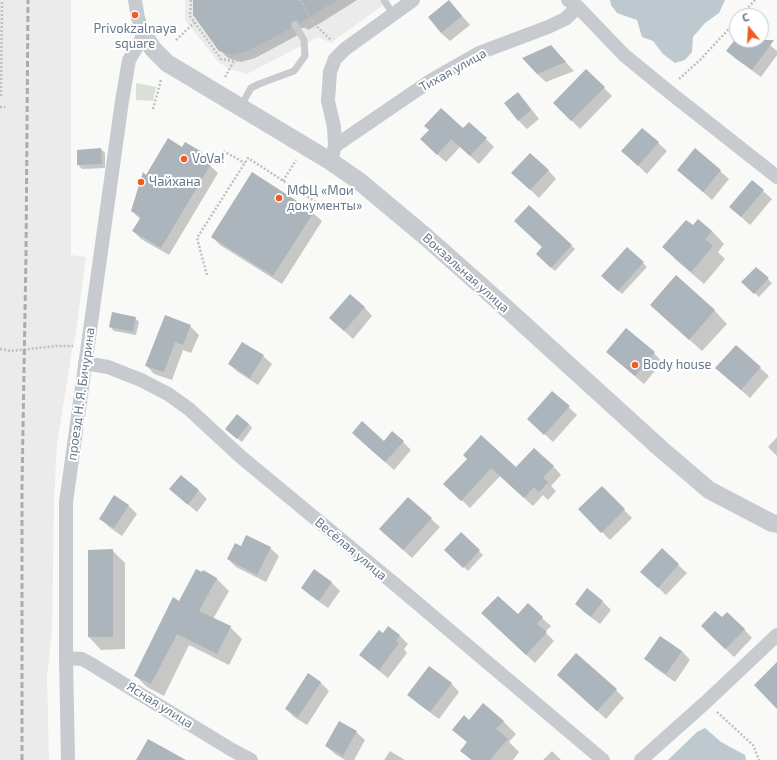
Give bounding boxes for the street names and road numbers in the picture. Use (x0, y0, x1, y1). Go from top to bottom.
street label: Тихая улица (417, 45, 489, 95)
street label: Вокзальная улица (419, 230, 513, 316)
street label: проезд Н. Я. Бичурина (64, 327, 98, 461)
street label: Весёлая улица (312, 514, 390, 584)
street label: Ясная улица (124, 678, 196, 732)

